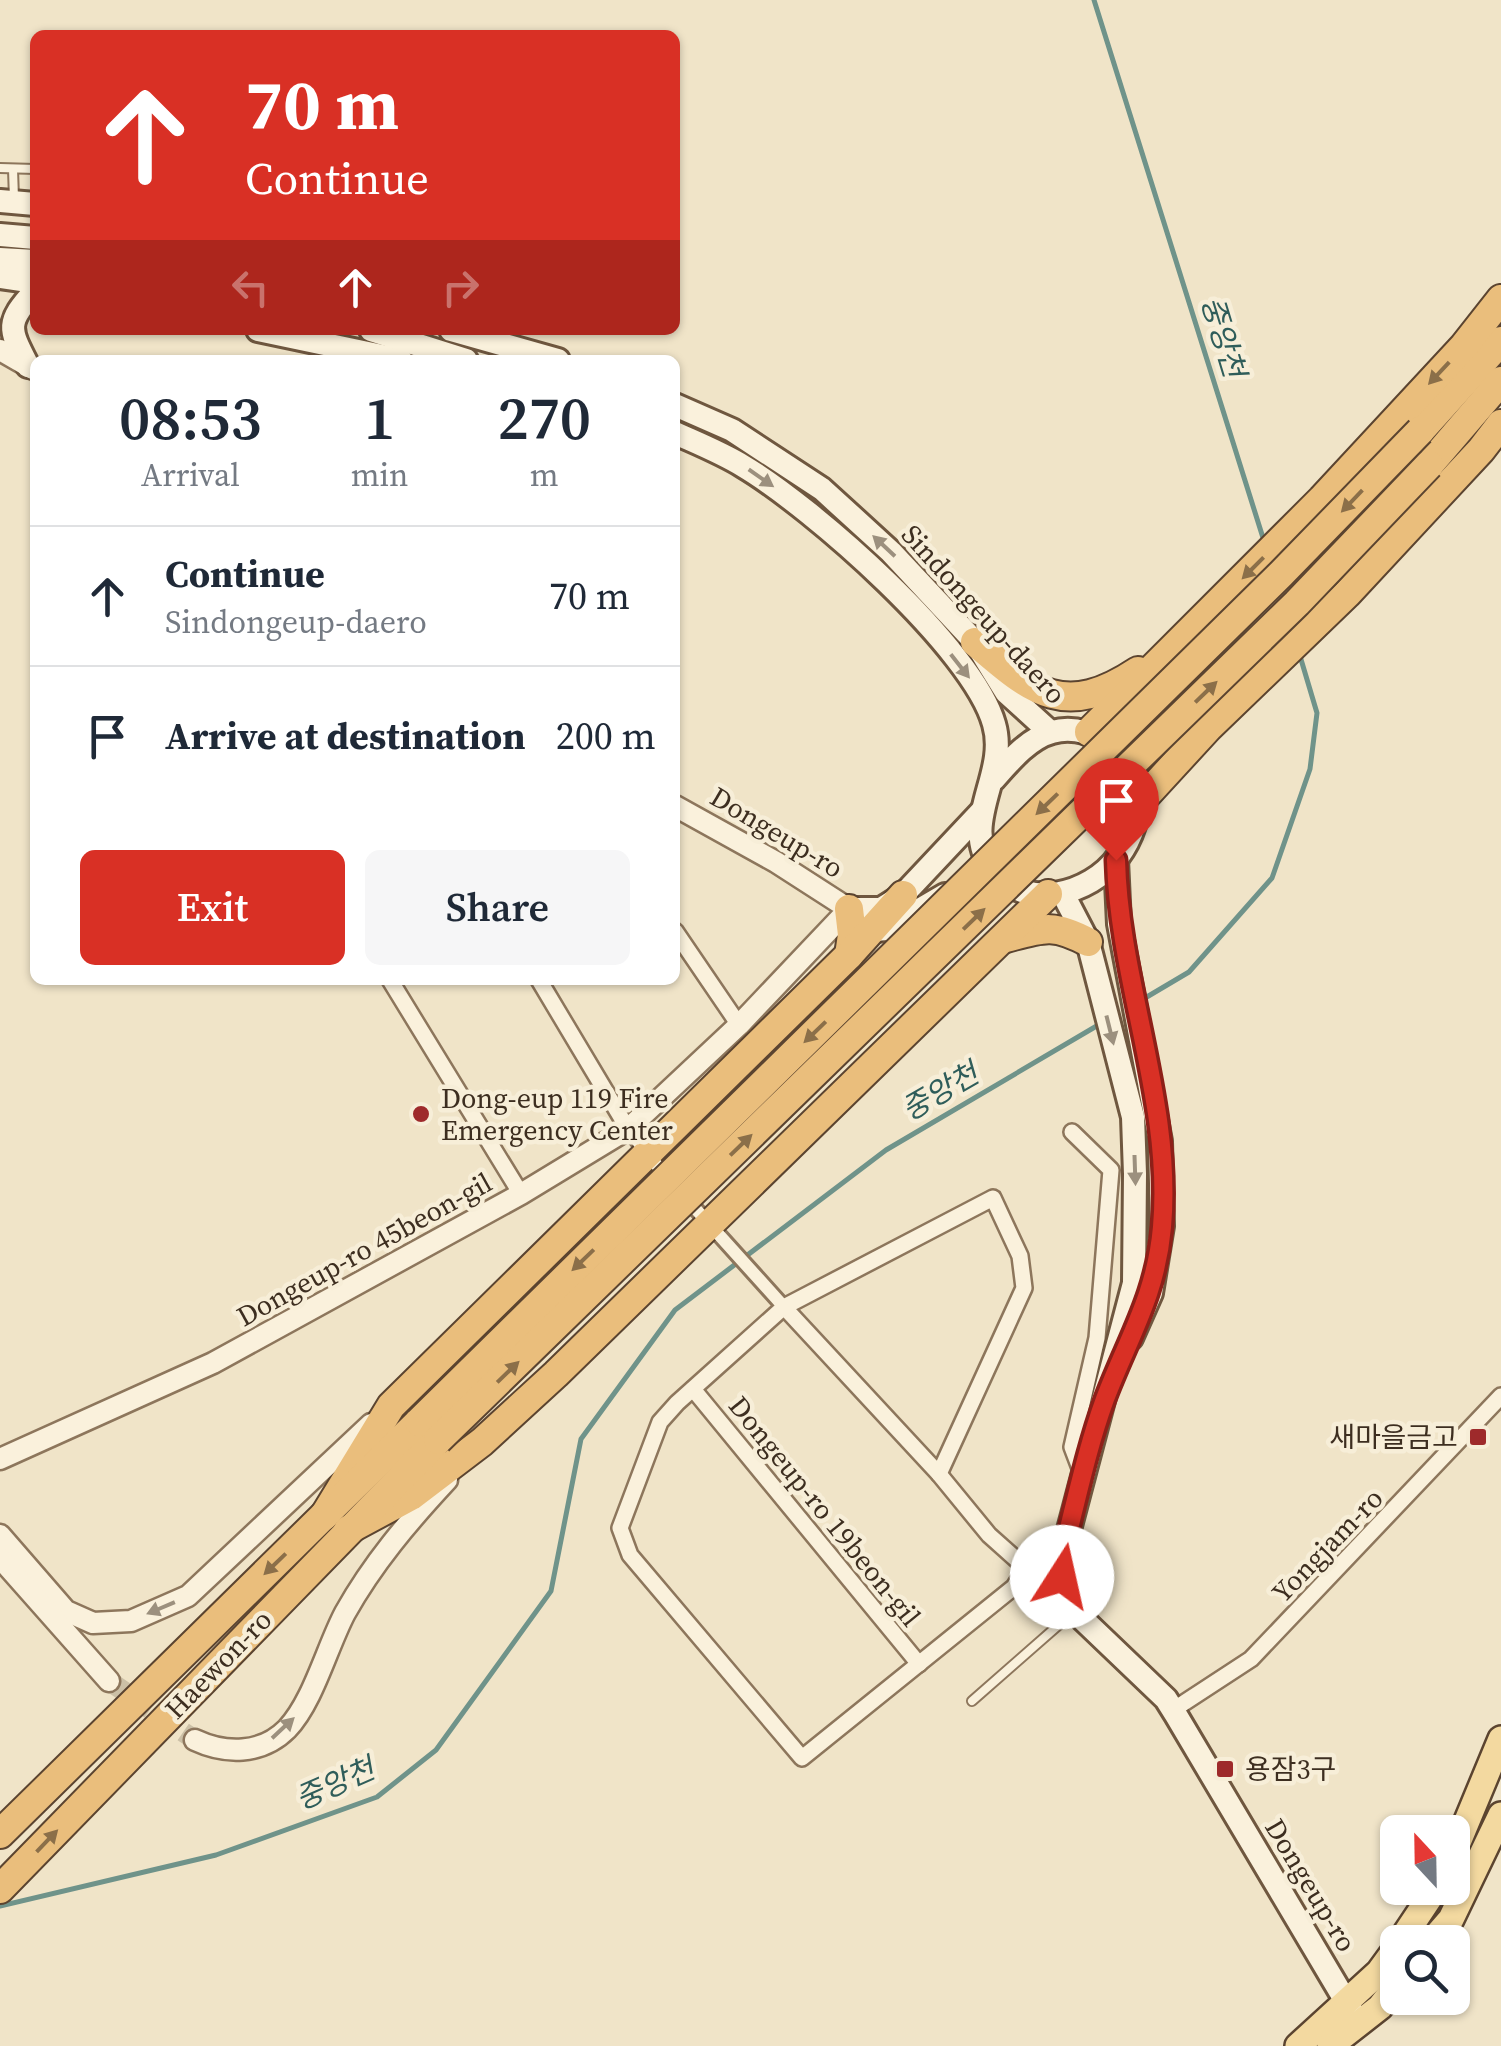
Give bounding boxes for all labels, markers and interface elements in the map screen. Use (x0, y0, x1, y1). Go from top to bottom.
text: 70 m (245, 56, 399, 152)
icon: ahead (80, 70, 210, 200)
text: Continue (245, 147, 429, 209)
icon: left (223, 260, 278, 315)
icon: ahead (328, 260, 383, 315)
icon: right (433, 260, 488, 315)
water label: 중앙천 (1192, 291, 1256, 386)
one-way arrow (1427, 361, 1450, 385)
text: 08:53 (119, 377, 262, 459)
text: 1 (364, 377, 395, 459)
text: 270 (497, 377, 591, 459)
text: Arrival (141, 453, 240, 497)
text: min (351, 453, 408, 497)
text: m (530, 453, 559, 497)
one-way arrow (748, 468, 774, 487)
one-way arrow (1341, 489, 1364, 513)
street label: Sindongeup-daero (893, 516, 1075, 712)
one-way arrow (873, 535, 897, 558)
text: Continue (165, 548, 325, 600)
one-way arrow (1241, 556, 1265, 580)
icon: ahead (80, 569, 135, 624)
text: 70 m (549, 570, 630, 622)
text: Sindongeup-daero (165, 600, 427, 644)
one-way arrow (949, 653, 970, 679)
one-way arrow (1194, 681, 1218, 704)
icon: arrive (80, 709, 135, 764)
text: Arrive at destination (165, 710, 526, 762)
text: 200 m (556, 710, 656, 762)
pin (1074, 758, 1159, 861)
icon: arrive (1089, 773, 1144, 828)
street label: Dongeup-ro (703, 777, 851, 887)
one-way arrow (1036, 792, 1060, 816)
button: Exit (80, 850, 345, 965)
button: Share (365, 850, 630, 965)
one-way arrow (961, 907, 985, 931)
one-way arrow (1103, 1015, 1119, 1046)
one-way arrow (804, 1020, 828, 1043)
water label: 중앙천 (894, 1051, 989, 1130)
place label: Dong-eup 119 Fire Emergency Center (441, 1079, 673, 1149)
marker: Dong-eup 119 Fire Emergency Center (410, 1103, 432, 1125)
one-way arrow (728, 1134, 752, 1158)
one-way arrow (1127, 1155, 1143, 1187)
street label: Dongeup-ro 45beon-gil (230, 1163, 498, 1335)
one-way arrow (572, 1248, 596, 1271)
one-way arrow (495, 1361, 519, 1384)
street label: Dongeup-ro 19beon-gil (720, 1388, 930, 1634)
place label: 새마을금고 (1329, 1418, 1458, 1456)
marker: 새마을금고 (1467, 1426, 1489, 1448)
street label: Yongjam-ro (1263, 1479, 1391, 1611)
position arrow (1010, 1525, 1114, 1629)
one-way arrow (263, 1552, 287, 1575)
one-way arrow (146, 1600, 176, 1616)
street label: Haewon-ro (156, 1601, 280, 1727)
one-way arrow (270, 1717, 294, 1740)
water label: 중앙천 (289, 1747, 384, 1819)
place label: 용잠3구 (1245, 1750, 1336, 1788)
marker: 용잠3구 (1214, 1758, 1236, 1780)
street label: Dongeup-ro (1256, 1811, 1366, 1959)
north arrow (1380, 1815, 1470, 1905)
map controls (1380, 1815, 1470, 2015)
one-way arrow (35, 1829, 59, 1853)
button: search (1380, 1925, 1470, 2015)

